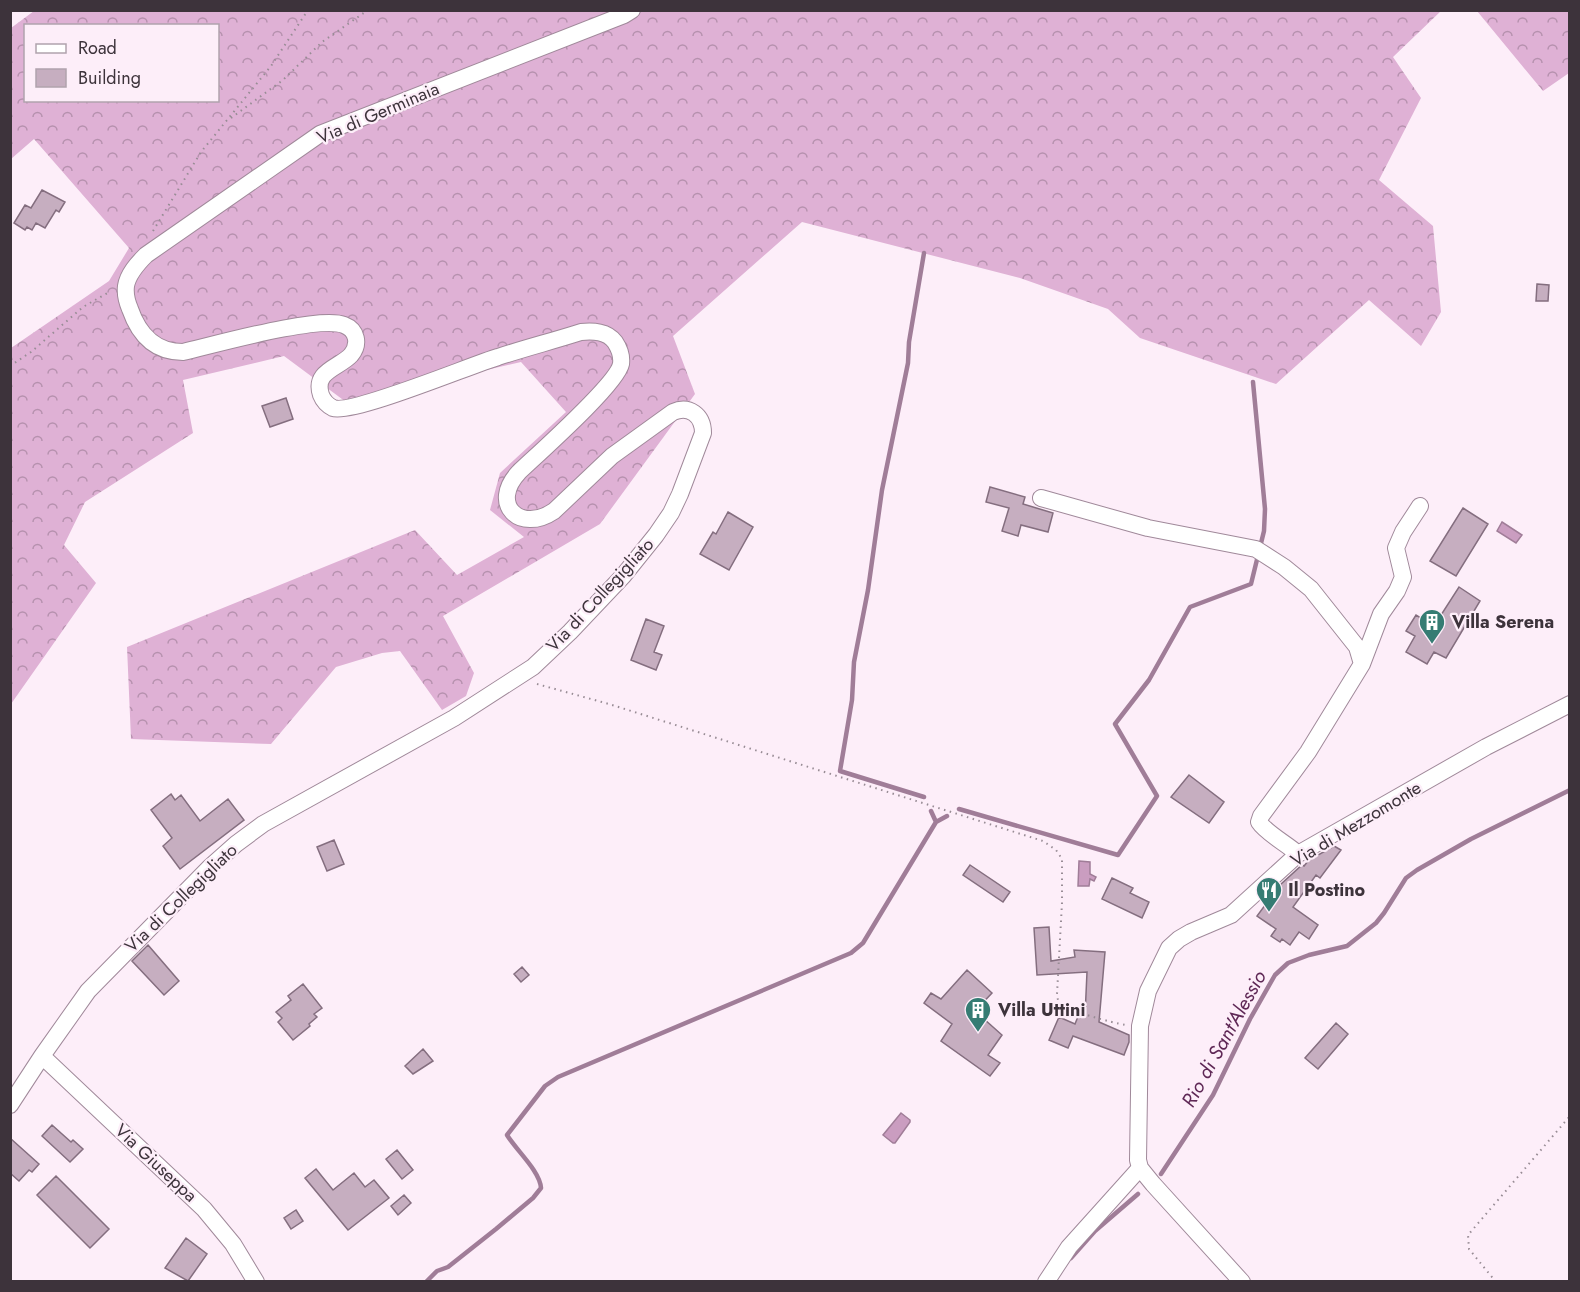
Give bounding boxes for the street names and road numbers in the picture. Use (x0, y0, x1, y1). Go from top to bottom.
street label: Via di Germinaia (313, 76, 443, 150)
street label: Via di Collegigliato (540, 532, 660, 658)
street label: Via di Mezzomonte (1286, 775, 1426, 873)
street label: Via di Collegigliato (119, 837, 243, 959)
street label: Via Giuseppa (109, 1118, 203, 1208)

